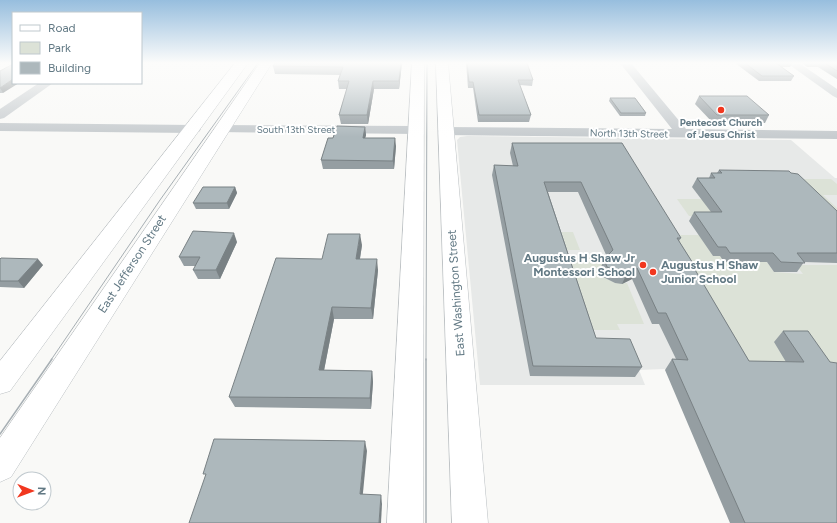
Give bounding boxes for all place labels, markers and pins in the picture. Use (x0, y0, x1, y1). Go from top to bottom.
marker: Pentecost Church of Jesus Christ (716, 105, 726, 115)
place label: Pentecost Church of Jesus Christ (680, 116, 763, 141)
place label: Augustus H Shaw Jr Montessori School (524, 251, 635, 279)
place label: Augustus H Shaw Junior School (661, 258, 758, 286)
marker: Augustus H Shaw Jr Montessori School (638, 260, 648, 270)
marker: Augustus H Shaw Junior School (648, 267, 658, 277)

